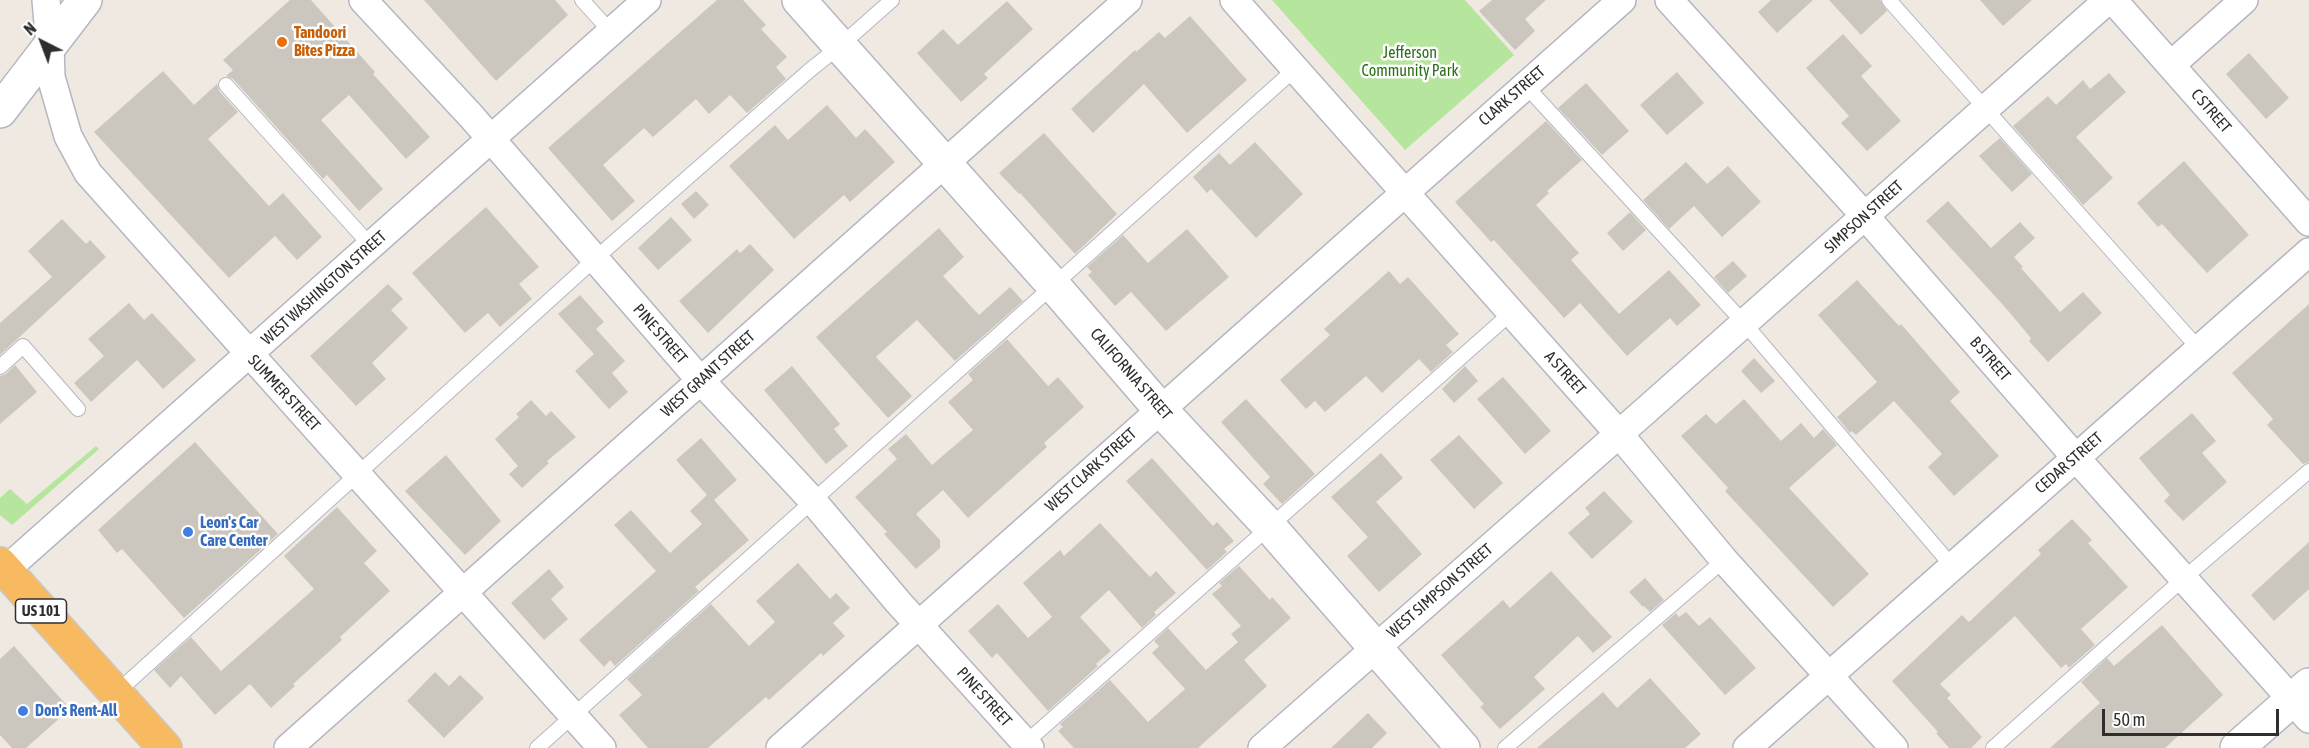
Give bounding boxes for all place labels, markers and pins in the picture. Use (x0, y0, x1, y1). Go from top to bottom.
place label: Tandoori Bites Pizza (294, 23, 355, 61)
marker: Tandoori Bites Pizza (275, 35, 289, 49)
place label: Leon's Car Care Center (200, 513, 267, 551)
marker: Leon's Car Care Center (181, 525, 195, 539)
place label: Don's Rent-All (35, 701, 117, 721)
marker: Don's Rent-All (16, 704, 30, 718)

